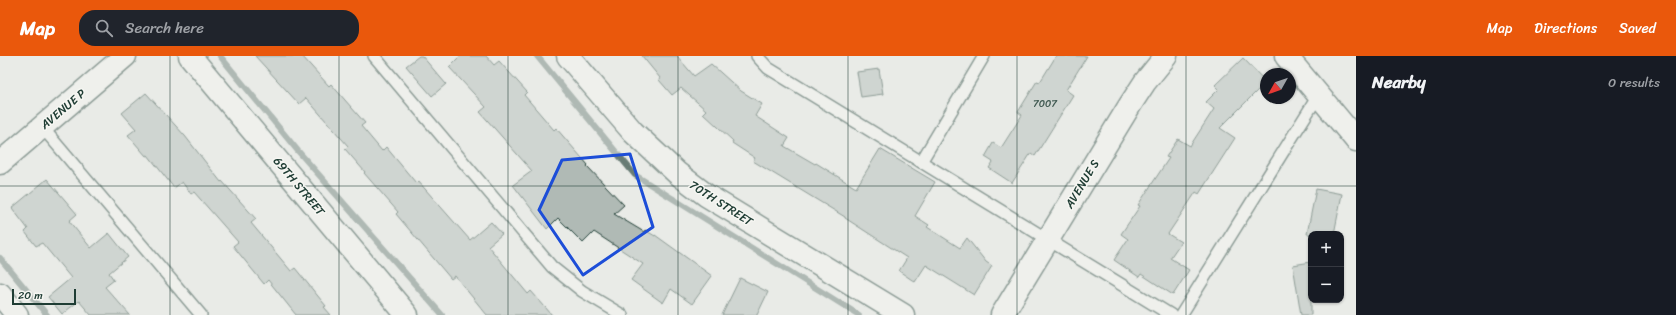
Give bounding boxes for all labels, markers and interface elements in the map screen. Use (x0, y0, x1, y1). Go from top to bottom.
search box (79, 10, 359, 46)
text: Map (20, 12, 55, 45)
text: Search here (125, 15, 204, 41)
text: Map (1486, 16, 1512, 41)
text: Directions (1534, 16, 1597, 41)
text: Saved (1619, 16, 1656, 41)
icon: search (93, 17, 115, 39)
text: Nearby (1372, 67, 1426, 97)
north arrow (1260, 68, 1296, 104)
text: 0 results (1608, 71, 1660, 94)
street label: AVENUE P (34, 83, 91, 136)
house number: 7007 (1033, 95, 1058, 113)
street label: 69TH STREET (267, 151, 331, 221)
street label: AVENUE S (1058, 155, 1106, 214)
street label: 70TH STREET (685, 174, 758, 232)
map controls (1308, 231, 1344, 303)
button: + (1308, 231, 1344, 267)
button: − (1308, 267, 1344, 303)
text: 20 m (18, 286, 43, 305)
scale bar (12, 287, 76, 306)

